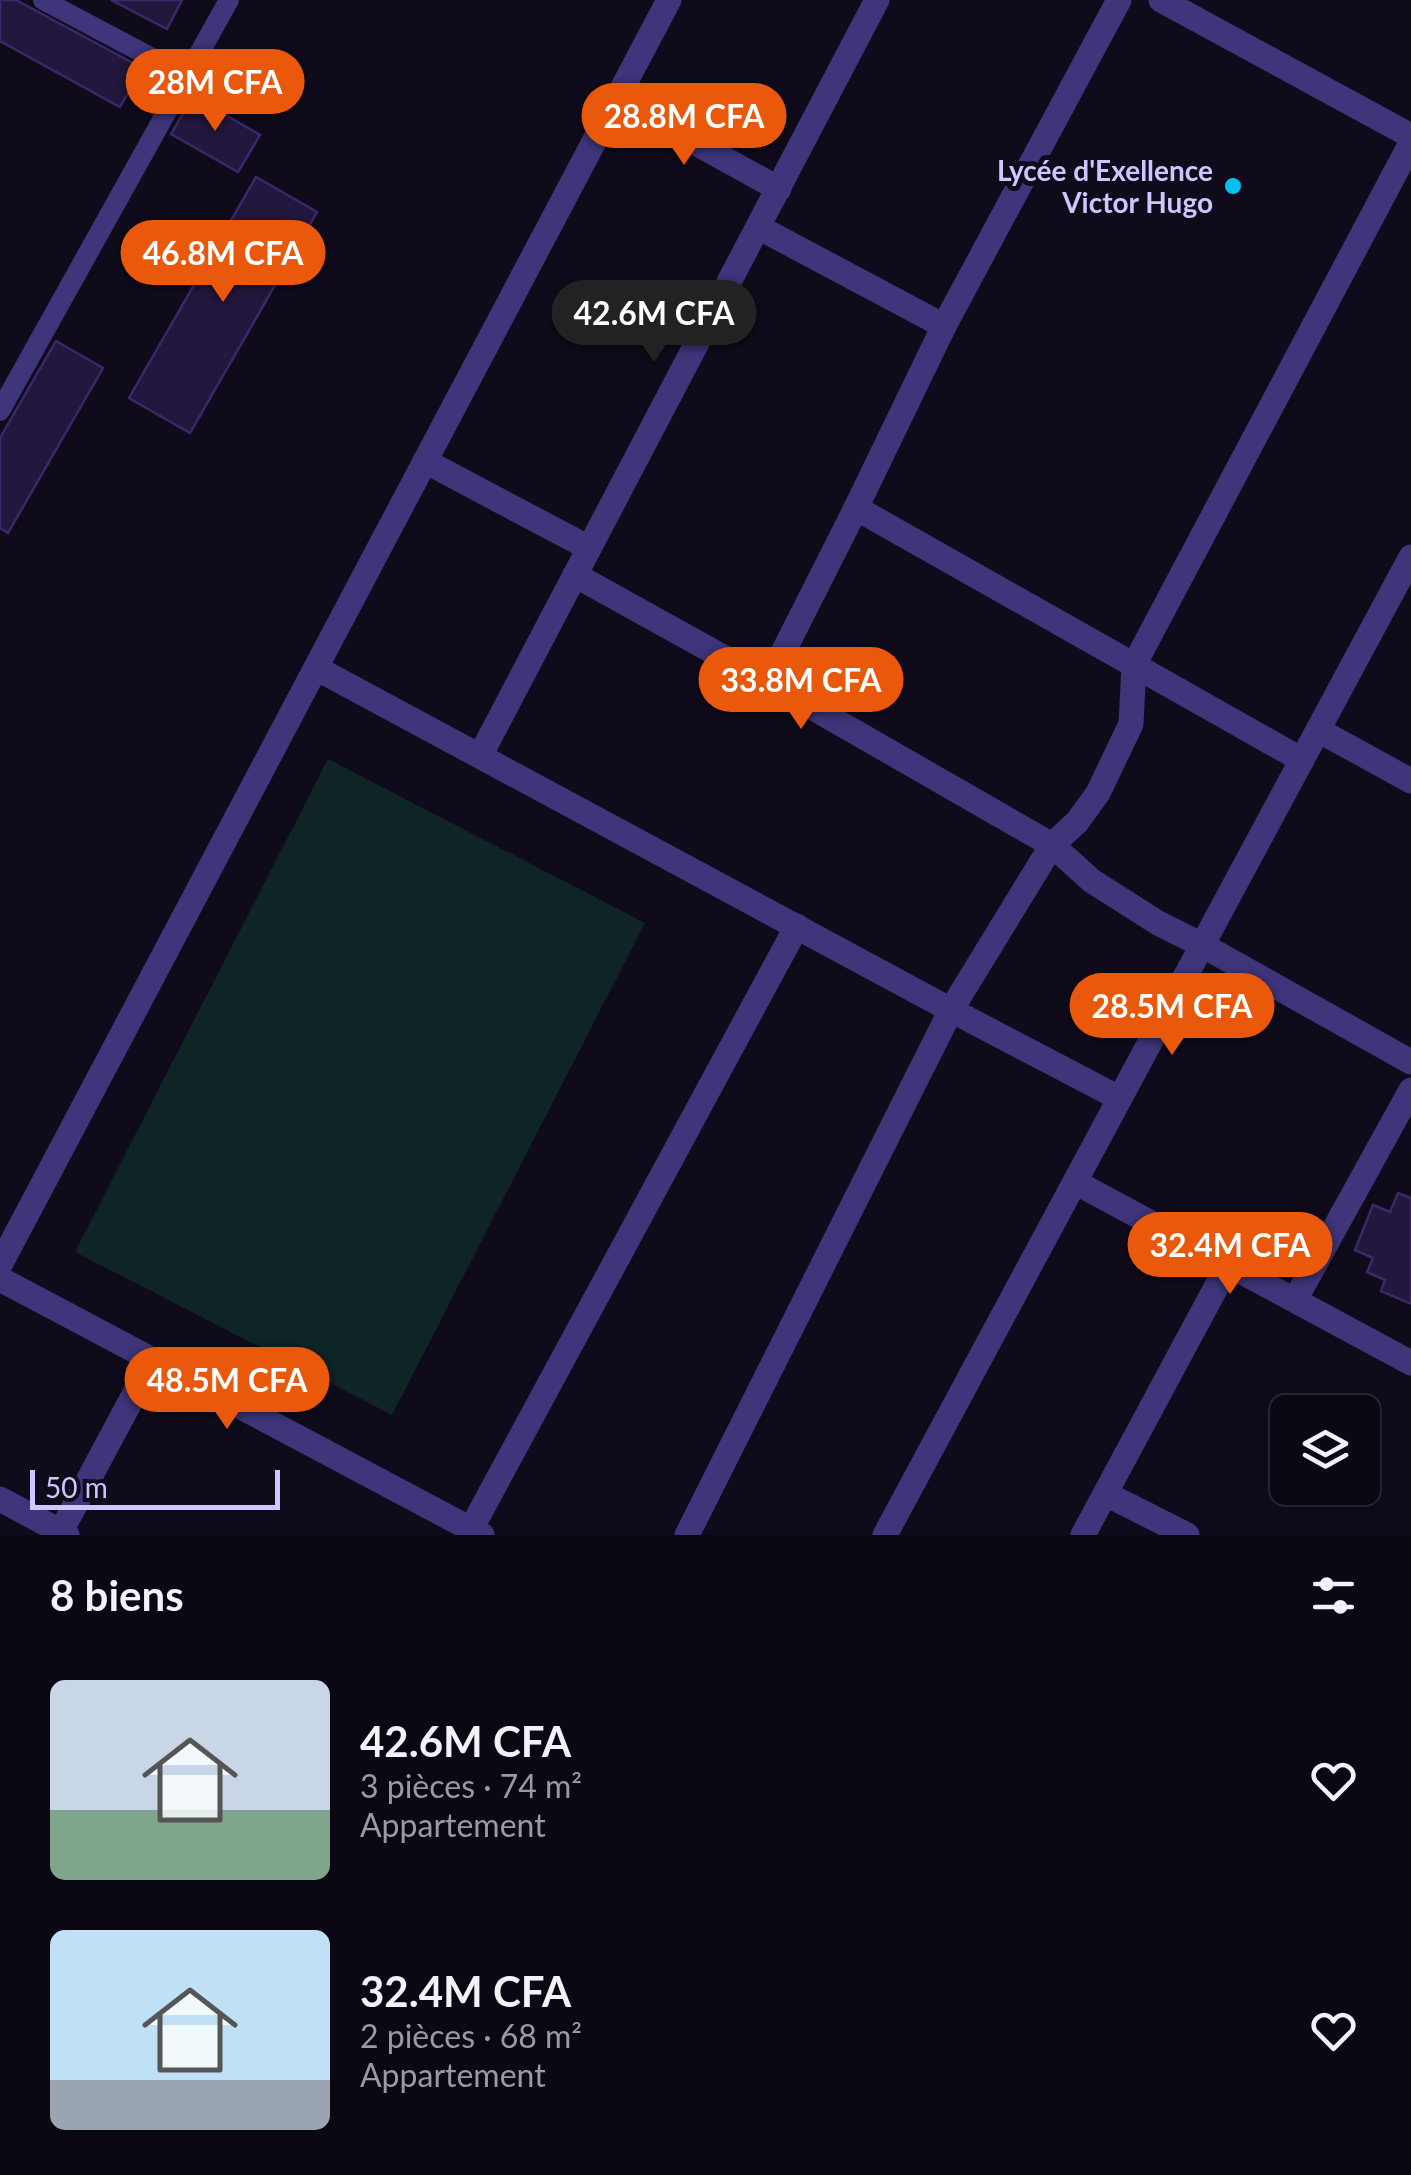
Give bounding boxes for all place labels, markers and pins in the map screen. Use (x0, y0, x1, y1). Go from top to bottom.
pin: 28M CFA (123, 49, 307, 134)
pin: 28.8M CFA (570, 83, 798, 168)
place label: Lycée d'Exellence Victor Hugo (997, 153, 1213, 219)
marker: Lycée d'Exellence Victor Hugo (1222, 175, 1244, 197)
pin: 46.8M CFA (109, 220, 337, 305)
pin: 42.6M CFA (540, 280, 768, 365)
pin: 33.8M CFA (687, 647, 915, 732)
pin: 28.5M CFA (1058, 973, 1286, 1058)
pin: 32.4M CFA (1116, 1212, 1344, 1297)
pin: 48.5M CFA (113, 1347, 341, 1432)

